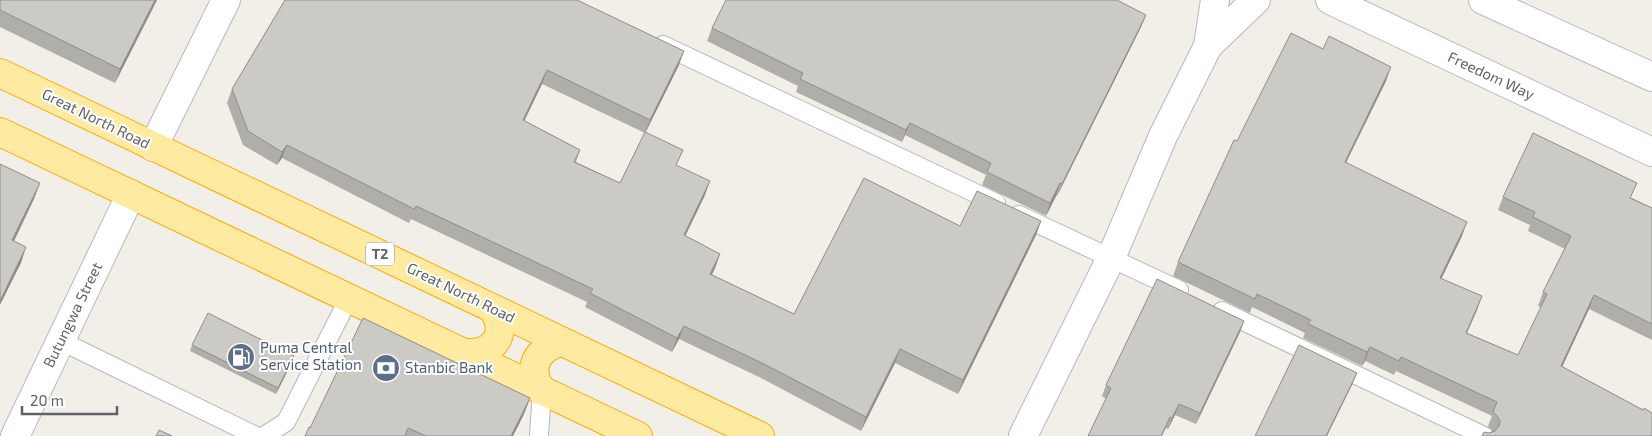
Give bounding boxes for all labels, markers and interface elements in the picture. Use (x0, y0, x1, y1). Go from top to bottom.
street label: Freedom Way (1445, 47, 1538, 103)
street label: Great North Road (39, 84, 153, 152)
road number: T2 (366, 242, 394, 266)
street label: Great North Road (404, 258, 518, 326)
street label: Butungwa Street (39, 259, 105, 370)
place label: Puma Central Service Station (260, 338, 362, 373)
fuel station icon: Puma Central Service Station (226, 342, 256, 372)
bank icon: Stanbic Bank (371, 353, 401, 383)
place label: Stanbic Bank (405, 358, 493, 376)
scale bar (22, 384, 118, 416)
text: 20 m (30, 391, 64, 409)

